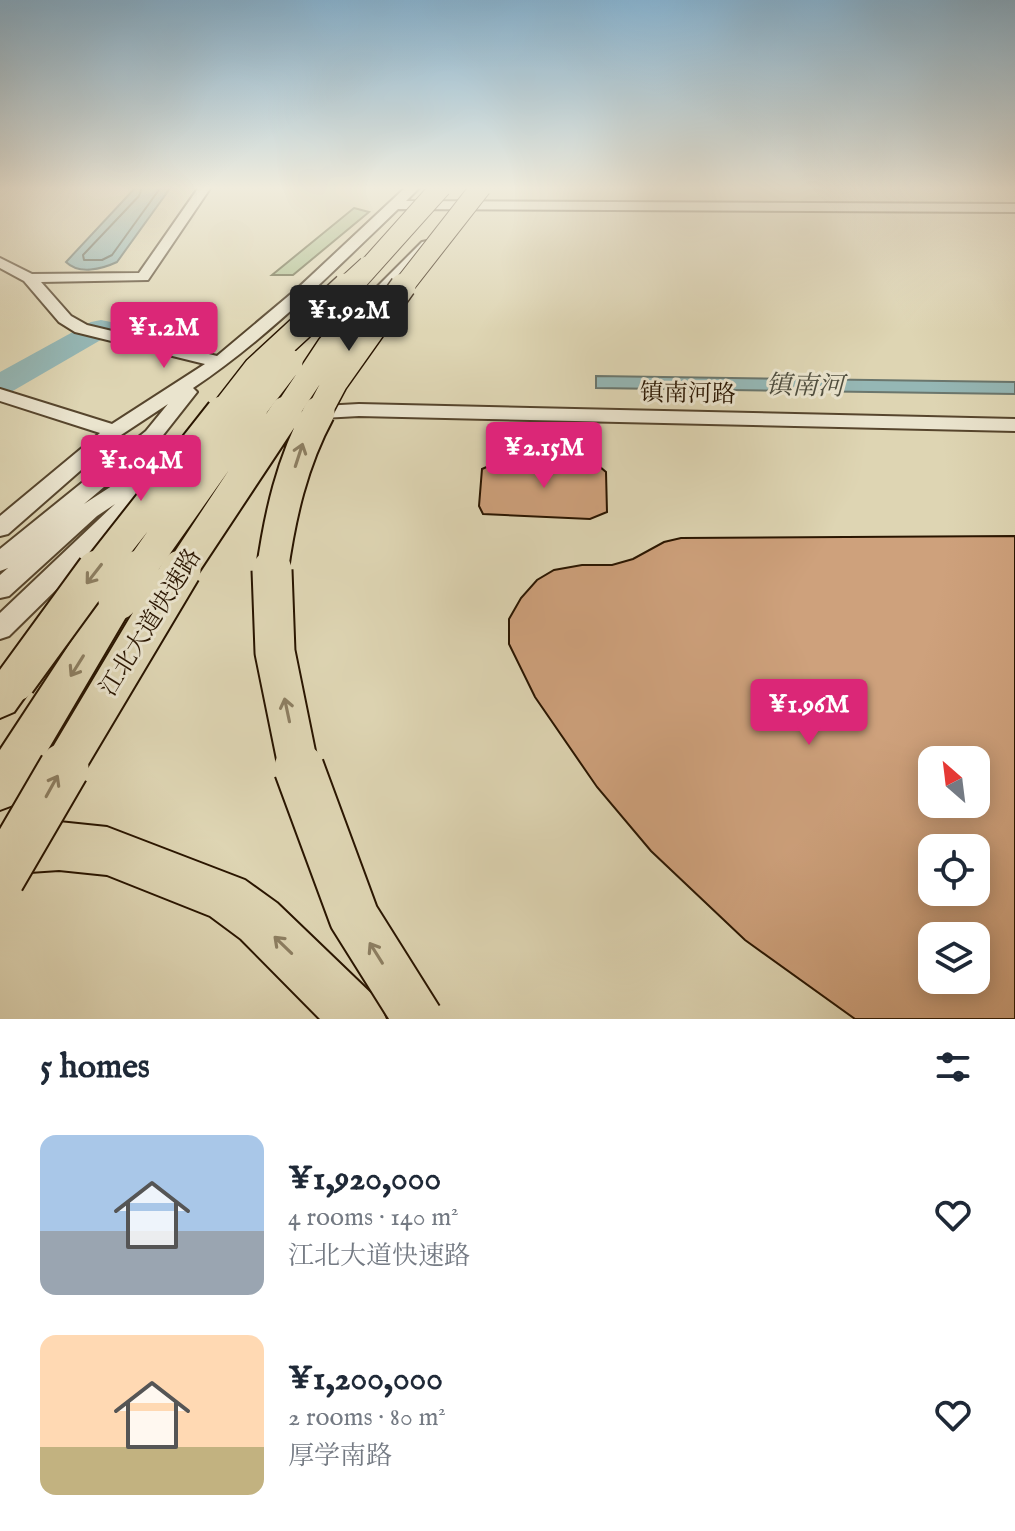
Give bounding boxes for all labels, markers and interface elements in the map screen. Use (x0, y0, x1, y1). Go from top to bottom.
pin: ¥1.92M (284, 285, 414, 353)
text: ¥1.92M (308, 294, 390, 327)
pin: ¥1.2M (108, 302, 220, 370)
text: ¥1.2M (129, 311, 199, 344)
water label: 镇南河 (766, 369, 848, 404)
street label: 镇南河路 (640, 378, 736, 411)
pin: ¥2.15M (479, 422, 609, 490)
text: ¥2.15M (504, 431, 584, 464)
pin: ¥1.04M (76, 435, 206, 503)
one-way arrow (292, 443, 307, 468)
text: ¥1.04M (99, 444, 183, 477)
street label: 江北大道快速路 (94, 543, 209, 702)
one-way arrow (85, 563, 102, 584)
one-way arrow (69, 655, 85, 677)
pin: ¥1.96M (744, 679, 874, 747)
text: ¥1.96M (769, 688, 849, 721)
one-way arrow (279, 698, 294, 724)
north arrow (918, 746, 990, 818)
map controls (918, 746, 990, 994)
one-way arrow (44, 775, 60, 798)
button: locate (918, 834, 990, 906)
button: layers (918, 922, 990, 994)
one-way arrow (274, 936, 293, 955)
one-way arrow (368, 942, 384, 965)
icon: filters (931, 1045, 975, 1089)
text: 5 homes (40, 1046, 150, 1089)
text: ¥1,920,000 (288, 1158, 441, 1201)
icon: home (104, 1167, 200, 1263)
icon: heart (931, 1193, 975, 1237)
text: 4 rooms · 140 m² (288, 1201, 459, 1234)
text: 江北大道快速路 (288, 1240, 470, 1273)
text: ¥1,200,000 (288, 1358, 443, 1401)
icon: home (104, 1367, 200, 1463)
icon: heart (931, 1393, 975, 1437)
text: 2 rooms · 80 m² (288, 1401, 446, 1434)
text: 厚学南路 (288, 1440, 392, 1473)

